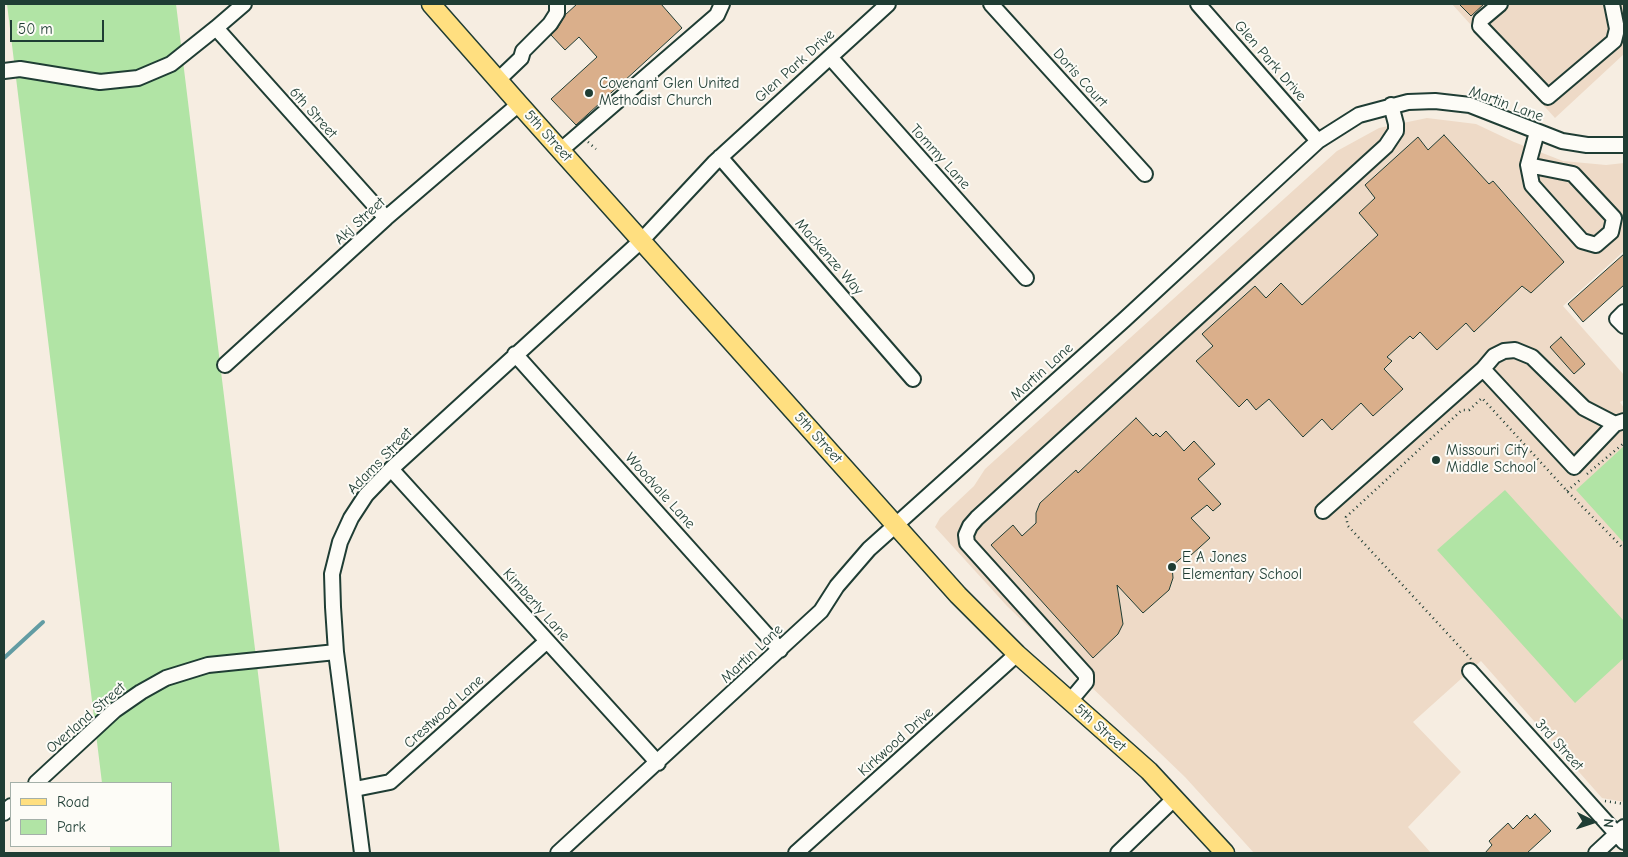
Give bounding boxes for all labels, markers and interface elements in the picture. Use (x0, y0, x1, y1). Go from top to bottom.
scale bar (12, 10, 106, 42)
street label: Glen Park Drive (1230, 17, 1310, 105)
text: 50 m (18, 20, 53, 38)
street label: Glen Park Drive (752, 26, 838, 106)
street label: Doris Court (1049, 45, 1111, 111)
place label: Covenant Glen United Methodist Church (599, 75, 739, 110)
street label: Martin Lane (1466, 82, 1546, 126)
street label: 6th Street (285, 84, 341, 142)
marker: Covenant Glen United Methodist Church (583, 87, 595, 99)
street label: 5th Street (520, 107, 576, 165)
street label: Tommy Lane (906, 121, 974, 193)
street label: Akj Street (331, 194, 389, 248)
street label: Mackenze Way (791, 215, 867, 299)
street label: Martin Lane (1007, 339, 1077, 405)
street label: 5th Street (790, 409, 846, 467)
street label: Adams Street (344, 424, 416, 498)
place label: Missouri City Middle School (1446, 442, 1536, 477)
street label: Woodvale Lane (621, 449, 699, 533)
marker: Missouri City Middle School (1430, 454, 1442, 466)
place label: E A Jones Elementary School (1182, 549, 1302, 584)
marker: E A Jones Elementary School (1166, 561, 1178, 573)
street label: Kimberly Lane (499, 565, 573, 645)
street label: Martin Lane (717, 621, 787, 687)
street label: Crestwood Lane (400, 671, 488, 753)
street label: Overland Street (43, 679, 129, 757)
street label: 5th Street (1071, 700, 1129, 756)
street label: Kirkwood Drive (855, 704, 937, 780)
street label: 3rd Street (1531, 715, 1587, 775)
legend (10, 782, 172, 847)
text: Road (57, 793, 89, 811)
north arrow (1568, 797, 1618, 847)
text: Park (57, 818, 86, 836)
text: N (1600, 818, 1617, 828)

